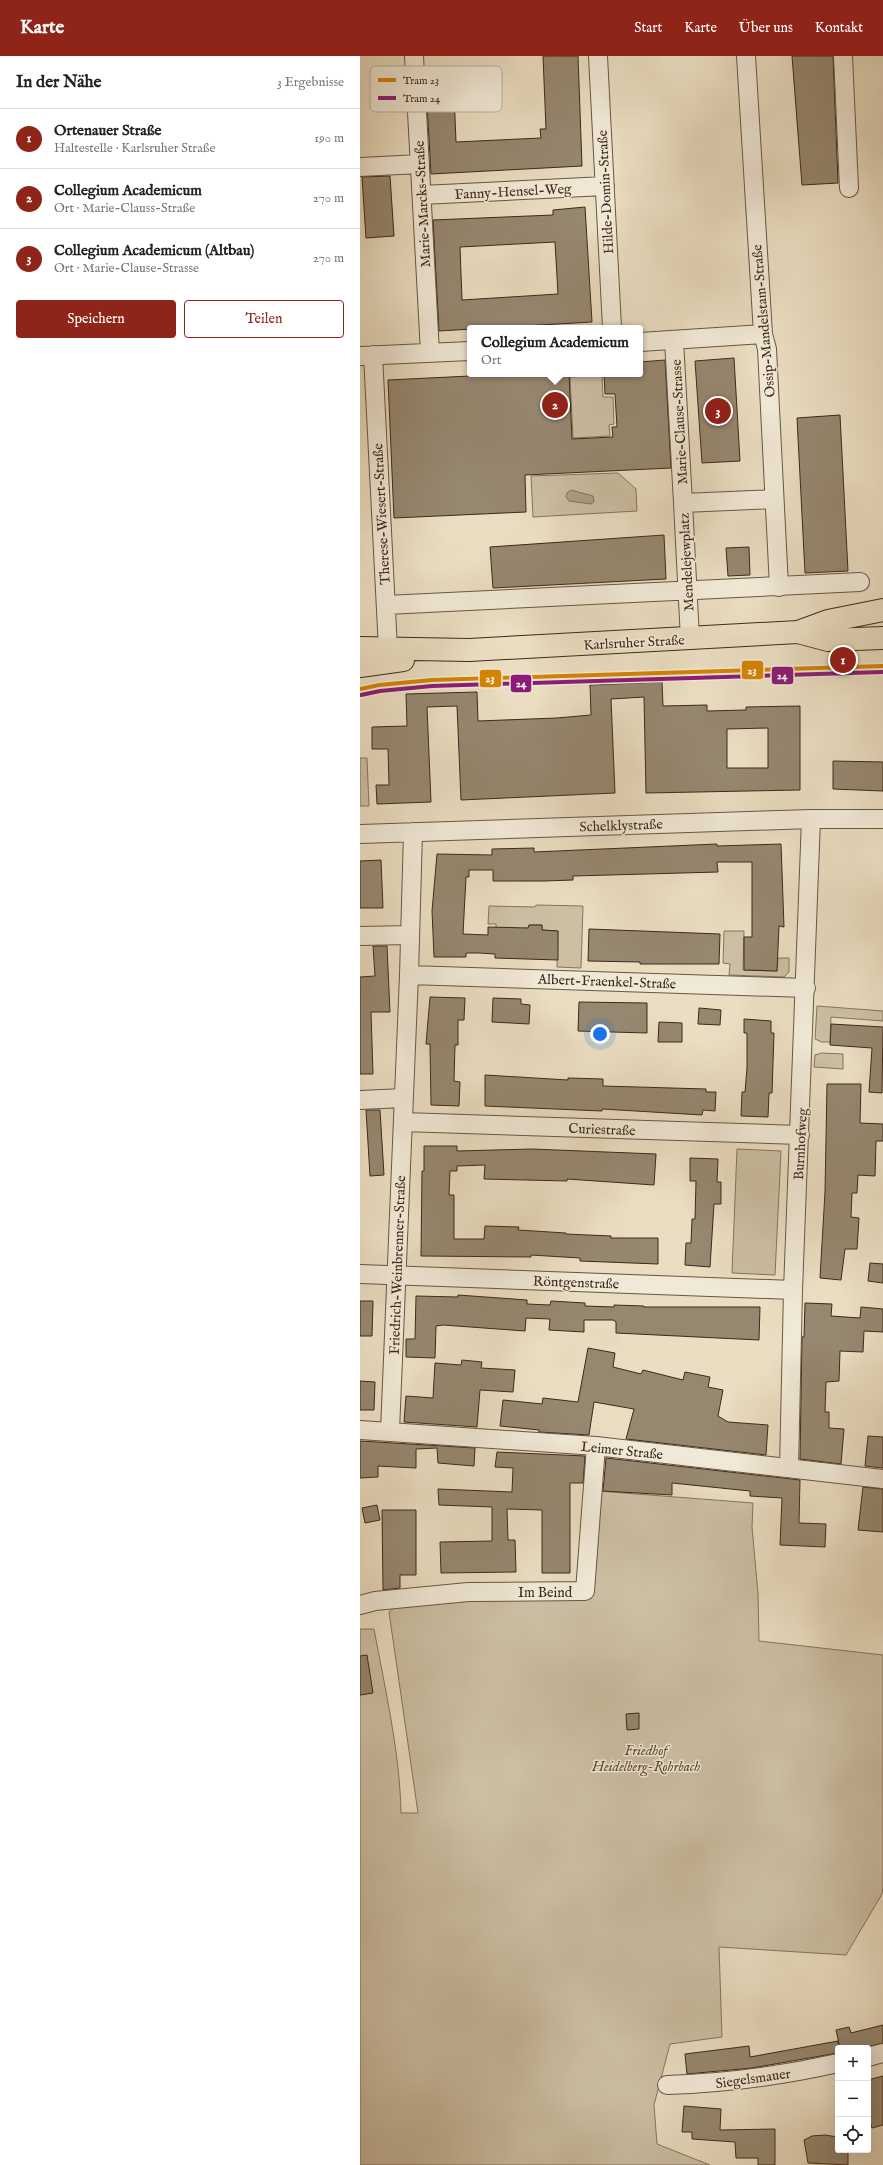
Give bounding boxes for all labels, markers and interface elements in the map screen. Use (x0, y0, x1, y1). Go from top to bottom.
text: Karte (20, 16, 64, 40)
text: Start (634, 19, 662, 37)
text: Karte (684, 19, 717, 37)
text: Über uns (739, 19, 793, 37)
text: Kontakt (815, 19, 863, 37)
legend (370, 66, 502, 112)
text: In der Nähe (16, 72, 101, 93)
text: 3 Ergebnisse (277, 74, 344, 91)
text: Tram 23 (403, 74, 439, 88)
text: Tram 24 (403, 92, 441, 106)
text: Ortenauer Straße (54, 121, 161, 140)
street label: Hilde-Domin-Straße (594, 129, 618, 254)
text: 1 (27, 130, 31, 147)
text: 190 m (314, 130, 344, 147)
street label: Marie-Marcks-Straße (411, 139, 435, 268)
text: Haltestelle · Karlsruher Straße (54, 140, 215, 157)
street label: Fanny-Hensel-Weg (454, 180, 572, 204)
text: Collegium Academicum (54, 181, 202, 200)
text: 2 (26, 190, 32, 207)
text: 270 m (313, 190, 344, 207)
text: Ort · Marie-Clauss-Straße (54, 200, 195, 217)
text: Collegium Academicum (Altbau) (54, 241, 254, 260)
street label: Ossip-Mandelstam-Straße (748, 243, 780, 398)
text: 3 (27, 250, 31, 267)
text: 270 m (313, 250, 344, 267)
text: Ort · Marie-Clause-Strasse (54, 260, 199, 277)
button: Speichern (16, 300, 176, 338)
button: Teilen (184, 300, 344, 338)
popup (467, 325, 643, 377)
text: Collegium Academicum (481, 333, 629, 352)
text: Ort (481, 352, 501, 369)
street label: Marie-Clause-Strasse (668, 358, 692, 485)
pin: 2 (542, 390, 568, 420)
pin: 3 (705, 396, 731, 426)
street label: Therese-Wiesert-Straße (369, 442, 395, 585)
street label: Mendelejewplatz (675, 512, 699, 612)
street label: Karlsruher Straße (583, 631, 686, 655)
pin: 1 (830, 645, 856, 675)
line badge: 23 (741, 660, 764, 680)
text: 23 (747, 664, 757, 678)
line badge: 24 (771, 666, 794, 685)
line badge: 23 (479, 669, 502, 688)
text: 24 (777, 669, 788, 683)
text: 23 (485, 672, 495, 686)
line badge: 24 (510, 674, 532, 693)
text: 24 (516, 677, 527, 691)
street label: Schelklystraße (579, 816, 664, 836)
street label: Albert-Fraenkel-Straße (536, 971, 677, 993)
your location (590, 1024, 610, 1044)
street label: Burnhofweg (790, 1107, 812, 1181)
street label: Curiestraße (568, 1120, 636, 1140)
street label: Friedrich-Weinbrenner-Straße (386, 1175, 410, 1355)
street label: Röntgenstraße (532, 1272, 620, 1294)
street label: Leimer Straße (580, 1438, 664, 1464)
street label: Im Beind (518, 1584, 573, 1602)
park label: Friedhof Heidelberg-Rohrbach (591, 1742, 700, 1777)
map controls (835, 2045, 871, 2153)
button: + (835, 2045, 871, 2081)
street label: Siegelsmauer (714, 2065, 792, 2093)
button: − (835, 2081, 871, 2117)
button: locate (835, 2117, 871, 2153)

